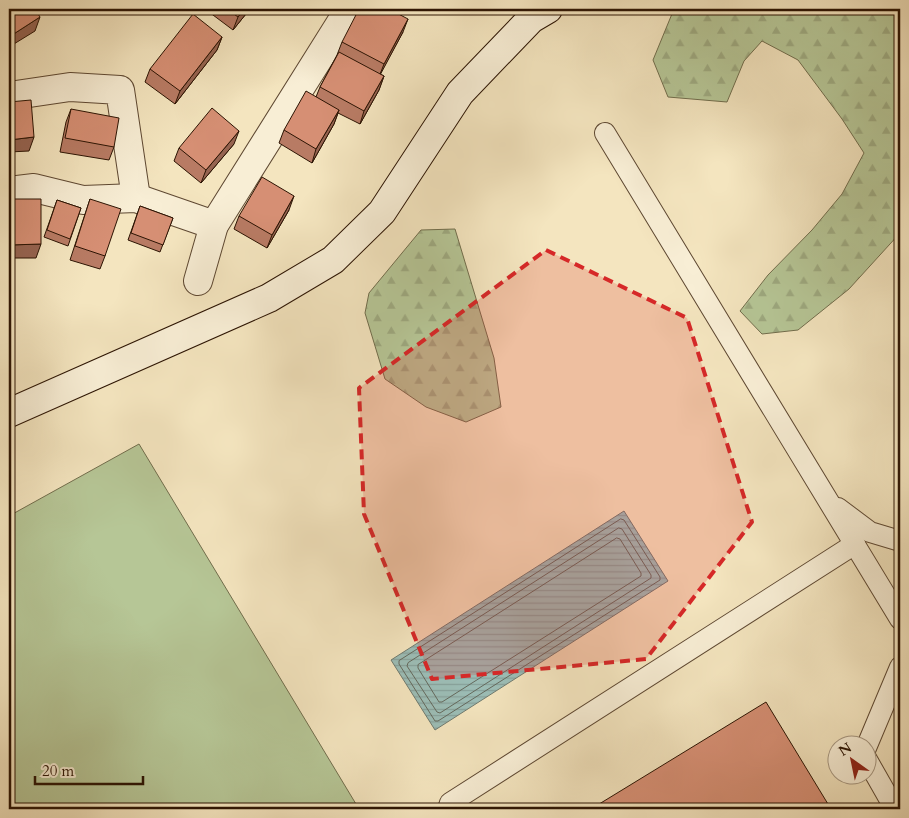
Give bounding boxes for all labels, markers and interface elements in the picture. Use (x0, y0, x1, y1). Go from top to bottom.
north arrow (826, 736, 876, 786)
text: N (835, 738, 855, 761)
scale bar (35, 753, 142, 785)
text: 20 m (42, 761, 74, 781)

